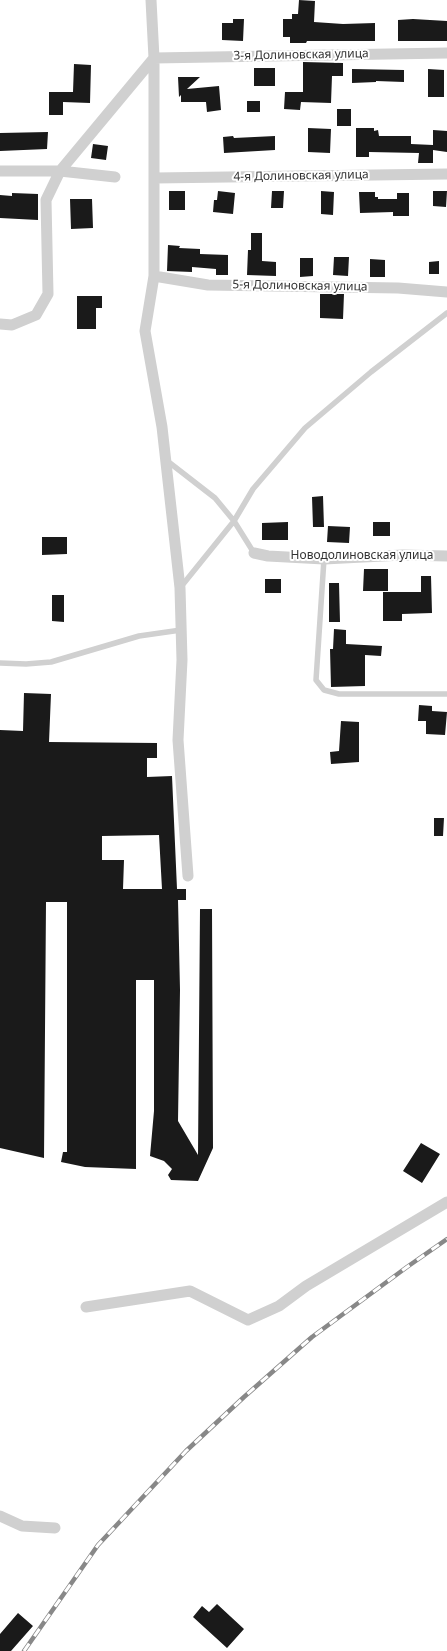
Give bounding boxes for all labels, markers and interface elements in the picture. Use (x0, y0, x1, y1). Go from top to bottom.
street label: 3-я Долиновская улица (233, 47, 369, 63)
street label: 4-я Долиновская улица (233, 168, 369, 184)
street label: 5-я Долиновская улица (232, 278, 368, 294)
street label: Новодолиновская улица (291, 549, 433, 563)

